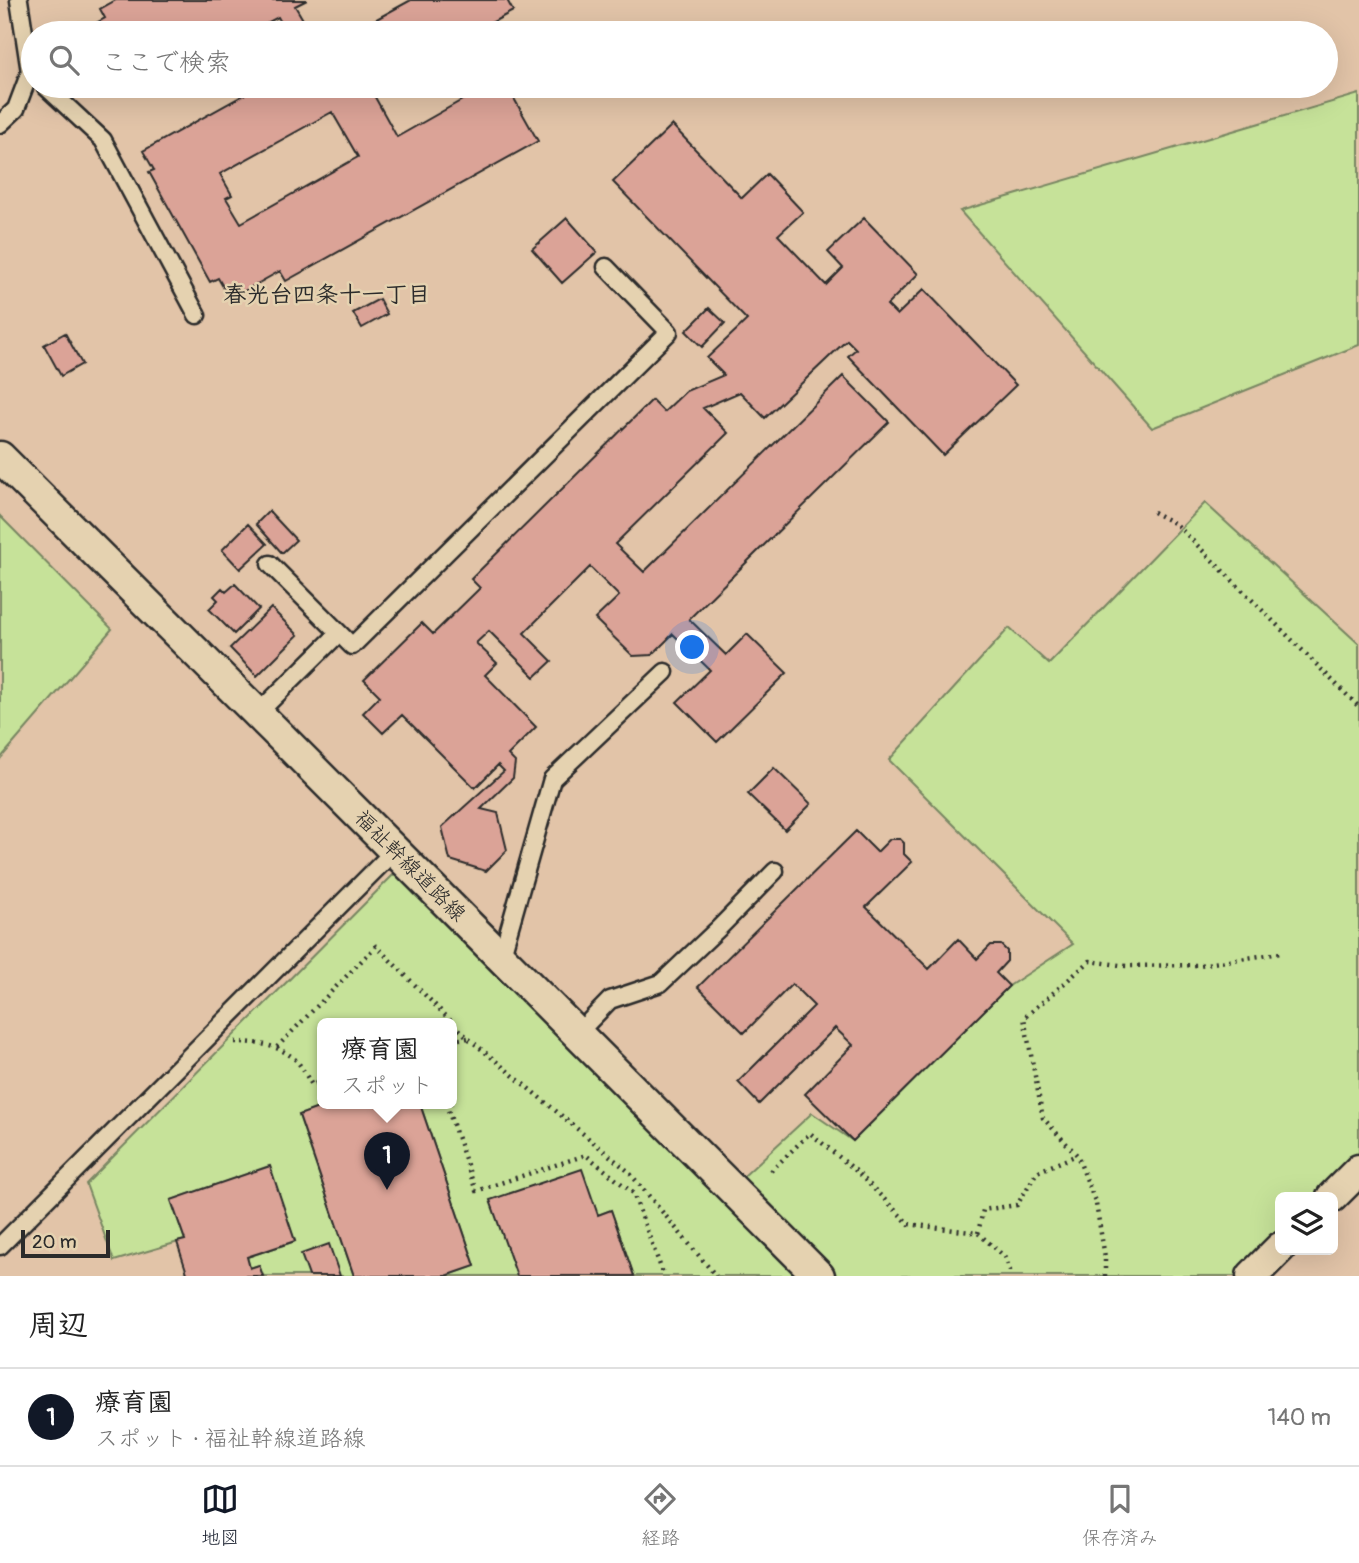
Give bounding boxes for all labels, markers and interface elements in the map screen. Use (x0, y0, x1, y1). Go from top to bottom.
search box (21, 21, 1338, 98)
icon: search (45, 41, 83, 79)
text: ここで検索 (101, 47, 231, 79)
district label: 春光台四条十一丁目 (224, 280, 431, 309)
your location (675, 630, 709, 664)
street label: 福祉幹線道路線 (348, 804, 472, 928)
popup (317, 1018, 457, 1109)
text: 療育園 (341, 1034, 419, 1066)
text: スポット (341, 1071, 433, 1100)
pin: 1 (364, 1132, 410, 1190)
map controls (1275, 1192, 1338, 1255)
button: layers (1275, 1192, 1338, 1255)
scale bar (21, 1227, 110, 1259)
text: 20 m (32, 1230, 77, 1254)
text: 周辺 (28, 1307, 88, 1344)
text: 療育園 (95, 1387, 173, 1419)
text: 1 (47, 1403, 56, 1432)
text: 140 m (1268, 1403, 1331, 1432)
text: スポット · 福祉幹線道路線 (95, 1424, 365, 1453)
tab: 地図 (201, 1480, 239, 1550)
tab: 経路 (641, 1480, 680, 1550)
tab: 保存済み (1082, 1480, 1158, 1550)

